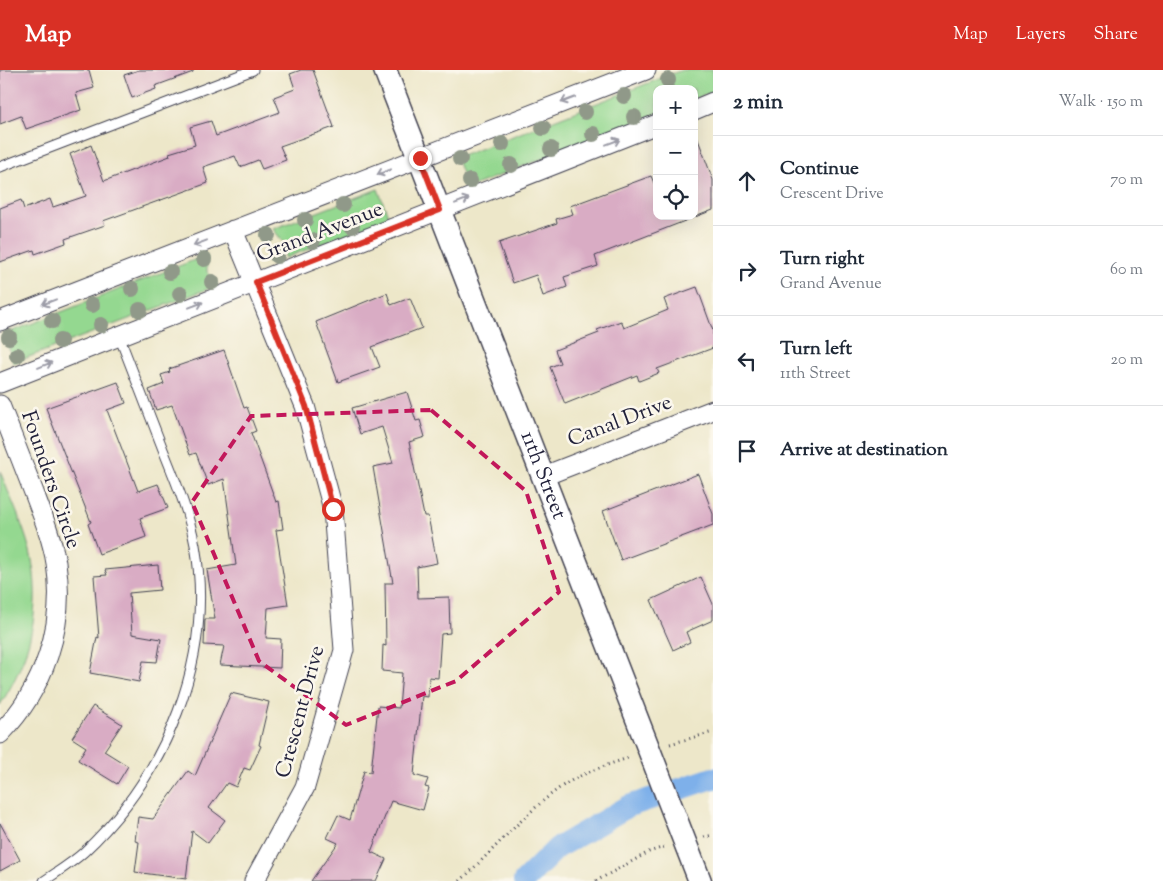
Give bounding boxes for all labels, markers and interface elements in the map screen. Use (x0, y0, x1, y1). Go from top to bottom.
text: Map (25, 18, 71, 52)
text: Map (953, 22, 988, 48)
text: Layers (1016, 22, 1066, 48)
text: Share (1094, 22, 1138, 48)
map controls (653, 85, 698, 220)
button: + (653, 85, 698, 130)
text: 2 min (733, 88, 783, 118)
text: Walk · 150 m (1059, 91, 1143, 114)
one-way arrow (561, 97, 576, 106)
button: − (653, 130, 698, 175)
one-way arrow (605, 136, 620, 146)
route end (409, 147, 432, 170)
text: Continue (780, 156, 859, 183)
icon: ahead (733, 167, 761, 195)
one-way arrow (377, 168, 392, 177)
text: 70 m (1110, 169, 1143, 192)
button: locate (653, 175, 698, 220)
text: Crescent Drive (780, 183, 884, 206)
street label: Grand Avenue (252, 195, 388, 271)
one-way arrow (454, 196, 469, 205)
one-way arrow (193, 239, 208, 248)
text: Turn right (780, 246, 864, 273)
icon: right (733, 257, 761, 285)
text: 60 m (1110, 259, 1143, 282)
text: Grand Avenue (780, 273, 882, 296)
one-way arrow (42, 298, 57, 307)
one-way arrow (188, 300, 203, 309)
text: Turn left (780, 336, 852, 363)
icon: left (733, 347, 761, 375)
text: 20 m (1110, 349, 1143, 372)
one-way arrow (37, 359, 52, 369)
text: 11th Street (780, 363, 850, 386)
street label: Canal Drive (564, 388, 676, 456)
street label: Founders Circle (12, 407, 88, 553)
street label: 11th Street (512, 427, 573, 524)
icon: arrive (733, 437, 761, 465)
text: Arrive at destination (780, 437, 948, 464)
route start (322, 498, 345, 521)
street label: Crescent Drive (269, 642, 333, 782)

